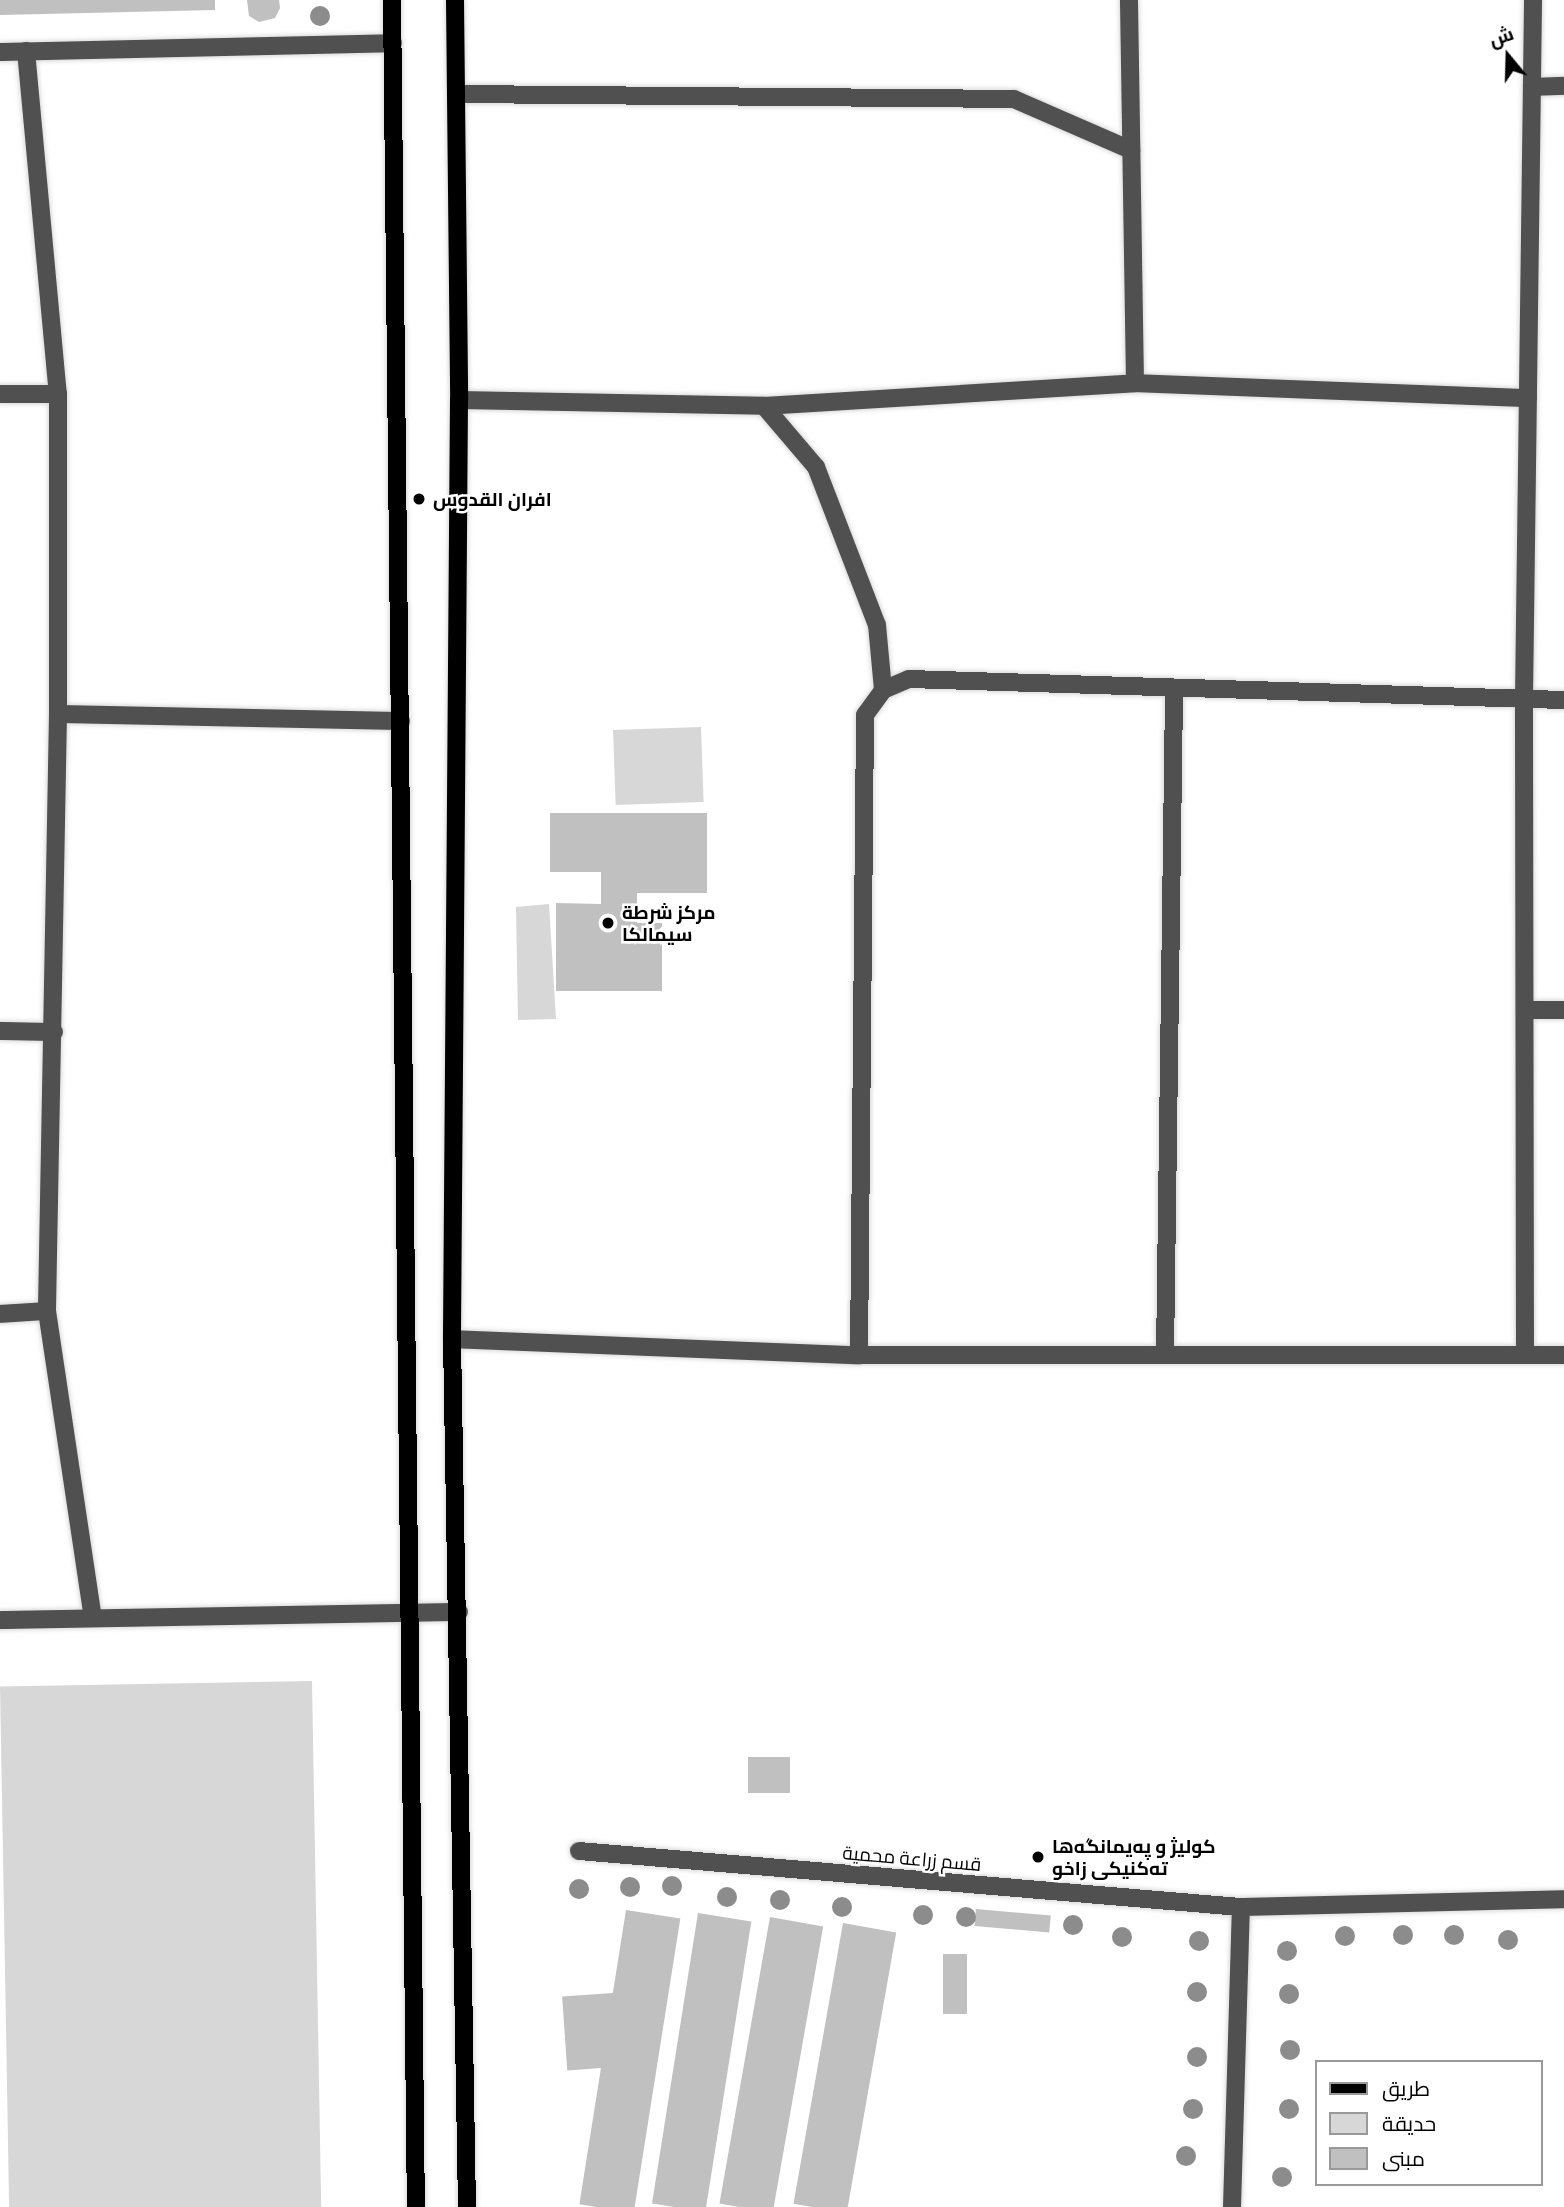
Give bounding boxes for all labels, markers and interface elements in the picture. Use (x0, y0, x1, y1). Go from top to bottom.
north arrow (1473, 21, 1543, 91)
text: ش (1486, 21, 1516, 51)
place label: افران القدوس (433, 488, 552, 510)
marker: افران القدوس (411, 491, 427, 507)
place label: مركز شرطة سيمالكا (622, 901, 716, 945)
marker: مركز شرطة سيمالكا (600, 915, 616, 931)
place label: كوليژ و په‌يمانگه‌ها ته‌كنيكى زاخو (1052, 1835, 1216, 1879)
street label: قسم زراعة محمية (842, 1841, 982, 1875)
marker: كوليژ و په‌يمانگه‌ها ته‌كنيكى زاخو (1030, 1849, 1046, 1865)
legend (1316, 2060, 1543, 2186)
text: طريق (1382, 2075, 1430, 2100)
text: حديقة (1382, 2110, 1436, 2135)
text: مبنى (1382, 2145, 1425, 2170)

